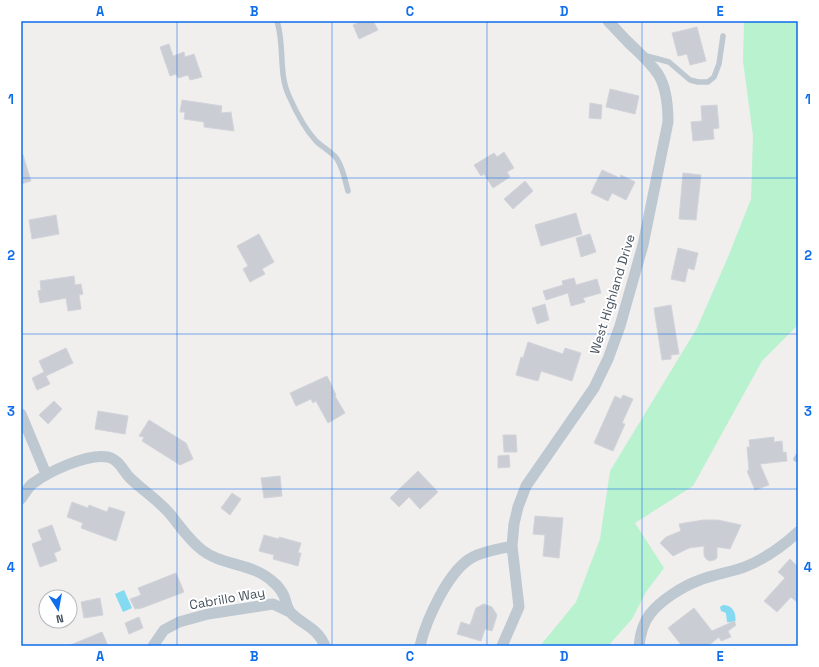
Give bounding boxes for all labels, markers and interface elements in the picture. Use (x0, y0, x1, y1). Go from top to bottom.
text: A (96, 3, 105, 20)
text: B (250, 3, 259, 20)
text: C (406, 3, 414, 20)
text: D (560, 3, 569, 20)
text: E (716, 3, 724, 20)
text: 1 (8, 91, 14, 108)
text: 1 (805, 91, 811, 108)
street label: West Highland Drive (586, 232, 639, 356)
text: 2 (7, 247, 15, 264)
text: 2 (804, 247, 812, 264)
text: 3 (7, 403, 15, 420)
text: 3 (804, 403, 812, 420)
text: 4 (7, 559, 15, 576)
text: 4 (804, 559, 812, 576)
street label: Cabrillo Way (188, 583, 266, 613)
north arrow (38, 589, 78, 629)
text: N (55, 611, 65, 626)
text: A (96, 648, 105, 665)
text: B (250, 648, 259, 665)
text: C (406, 648, 414, 665)
text: D (560, 648, 569, 665)
text: E (716, 648, 724, 665)

